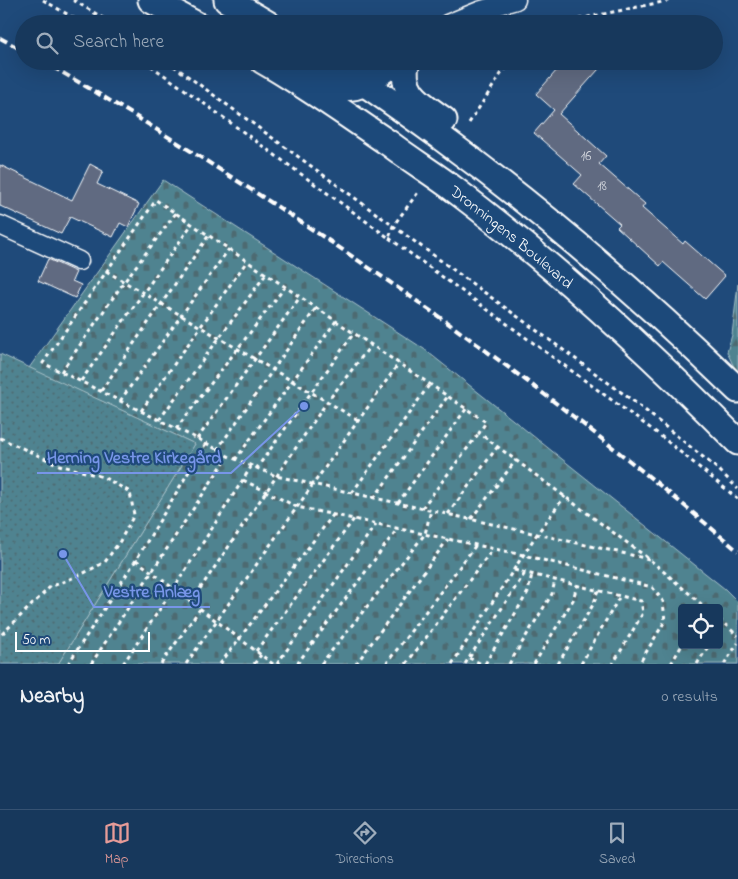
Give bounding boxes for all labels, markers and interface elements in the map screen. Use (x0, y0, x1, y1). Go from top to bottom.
search box (15, 15, 723, 70)
icon: search (33, 29, 61, 57)
text: Search here (73, 29, 164, 56)
house number: 16 (581, 146, 591, 167)
house number: 18 (597, 176, 607, 197)
street label: Dronningens Boulevard (443, 180, 578, 295)
callout: Herning Vestre Kirkegård (37, 440, 231, 473)
text: Herning Vestre Kirkegård (47, 446, 222, 473)
callout: Vestre Anlæg (94, 574, 210, 607)
text: Vestre Anlæg (103, 580, 200, 607)
map controls (678, 604, 723, 649)
button: locate (678, 604, 723, 649)
scale bar (15, 629, 150, 652)
text: 50 m (22, 630, 50, 651)
text: Nearby (20, 682, 84, 712)
text: 0 results (662, 685, 718, 709)
tab: Map (103, 819, 131, 870)
tab: Directions (336, 819, 394, 870)
tab: Saved (599, 819, 635, 870)

